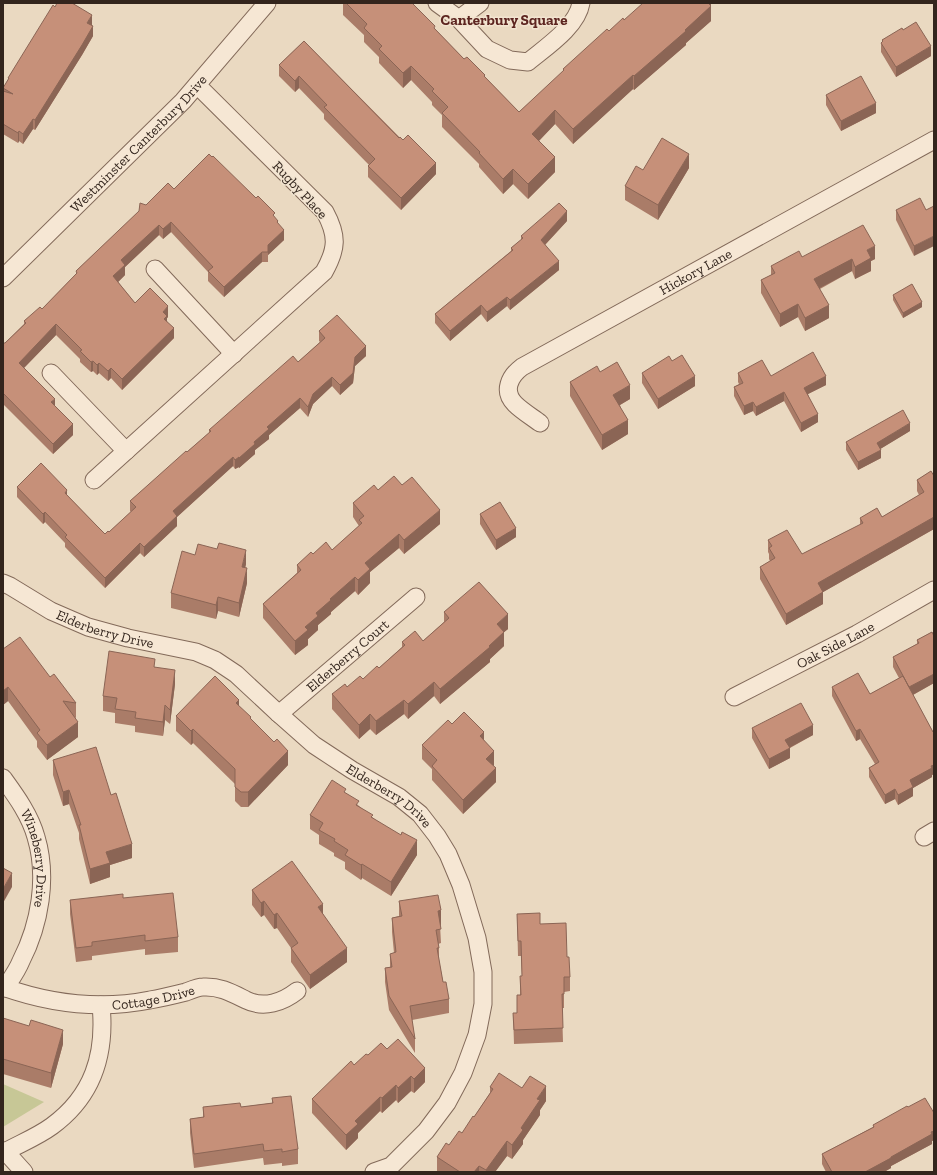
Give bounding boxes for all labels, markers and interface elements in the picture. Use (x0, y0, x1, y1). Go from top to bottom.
district label: Canterbury Square (441, 11, 567, 29)
street label: Westminster Canterbury Drive (67, 71, 211, 216)
street label: Rugby Place (269, 158, 331, 223)
street label: Hickory Lane (656, 244, 735, 298)
street label: Elderberry Drive (54, 606, 156, 652)
street label: Elderberry Court (303, 615, 393, 696)
street label: Oak Side Lane (794, 617, 878, 672)
street label: Elderberry Drive (343, 760, 436, 831)
street label: Wineberry Drive (17, 806, 50, 909)
street label: Cottage Drive (111, 981, 197, 1013)

